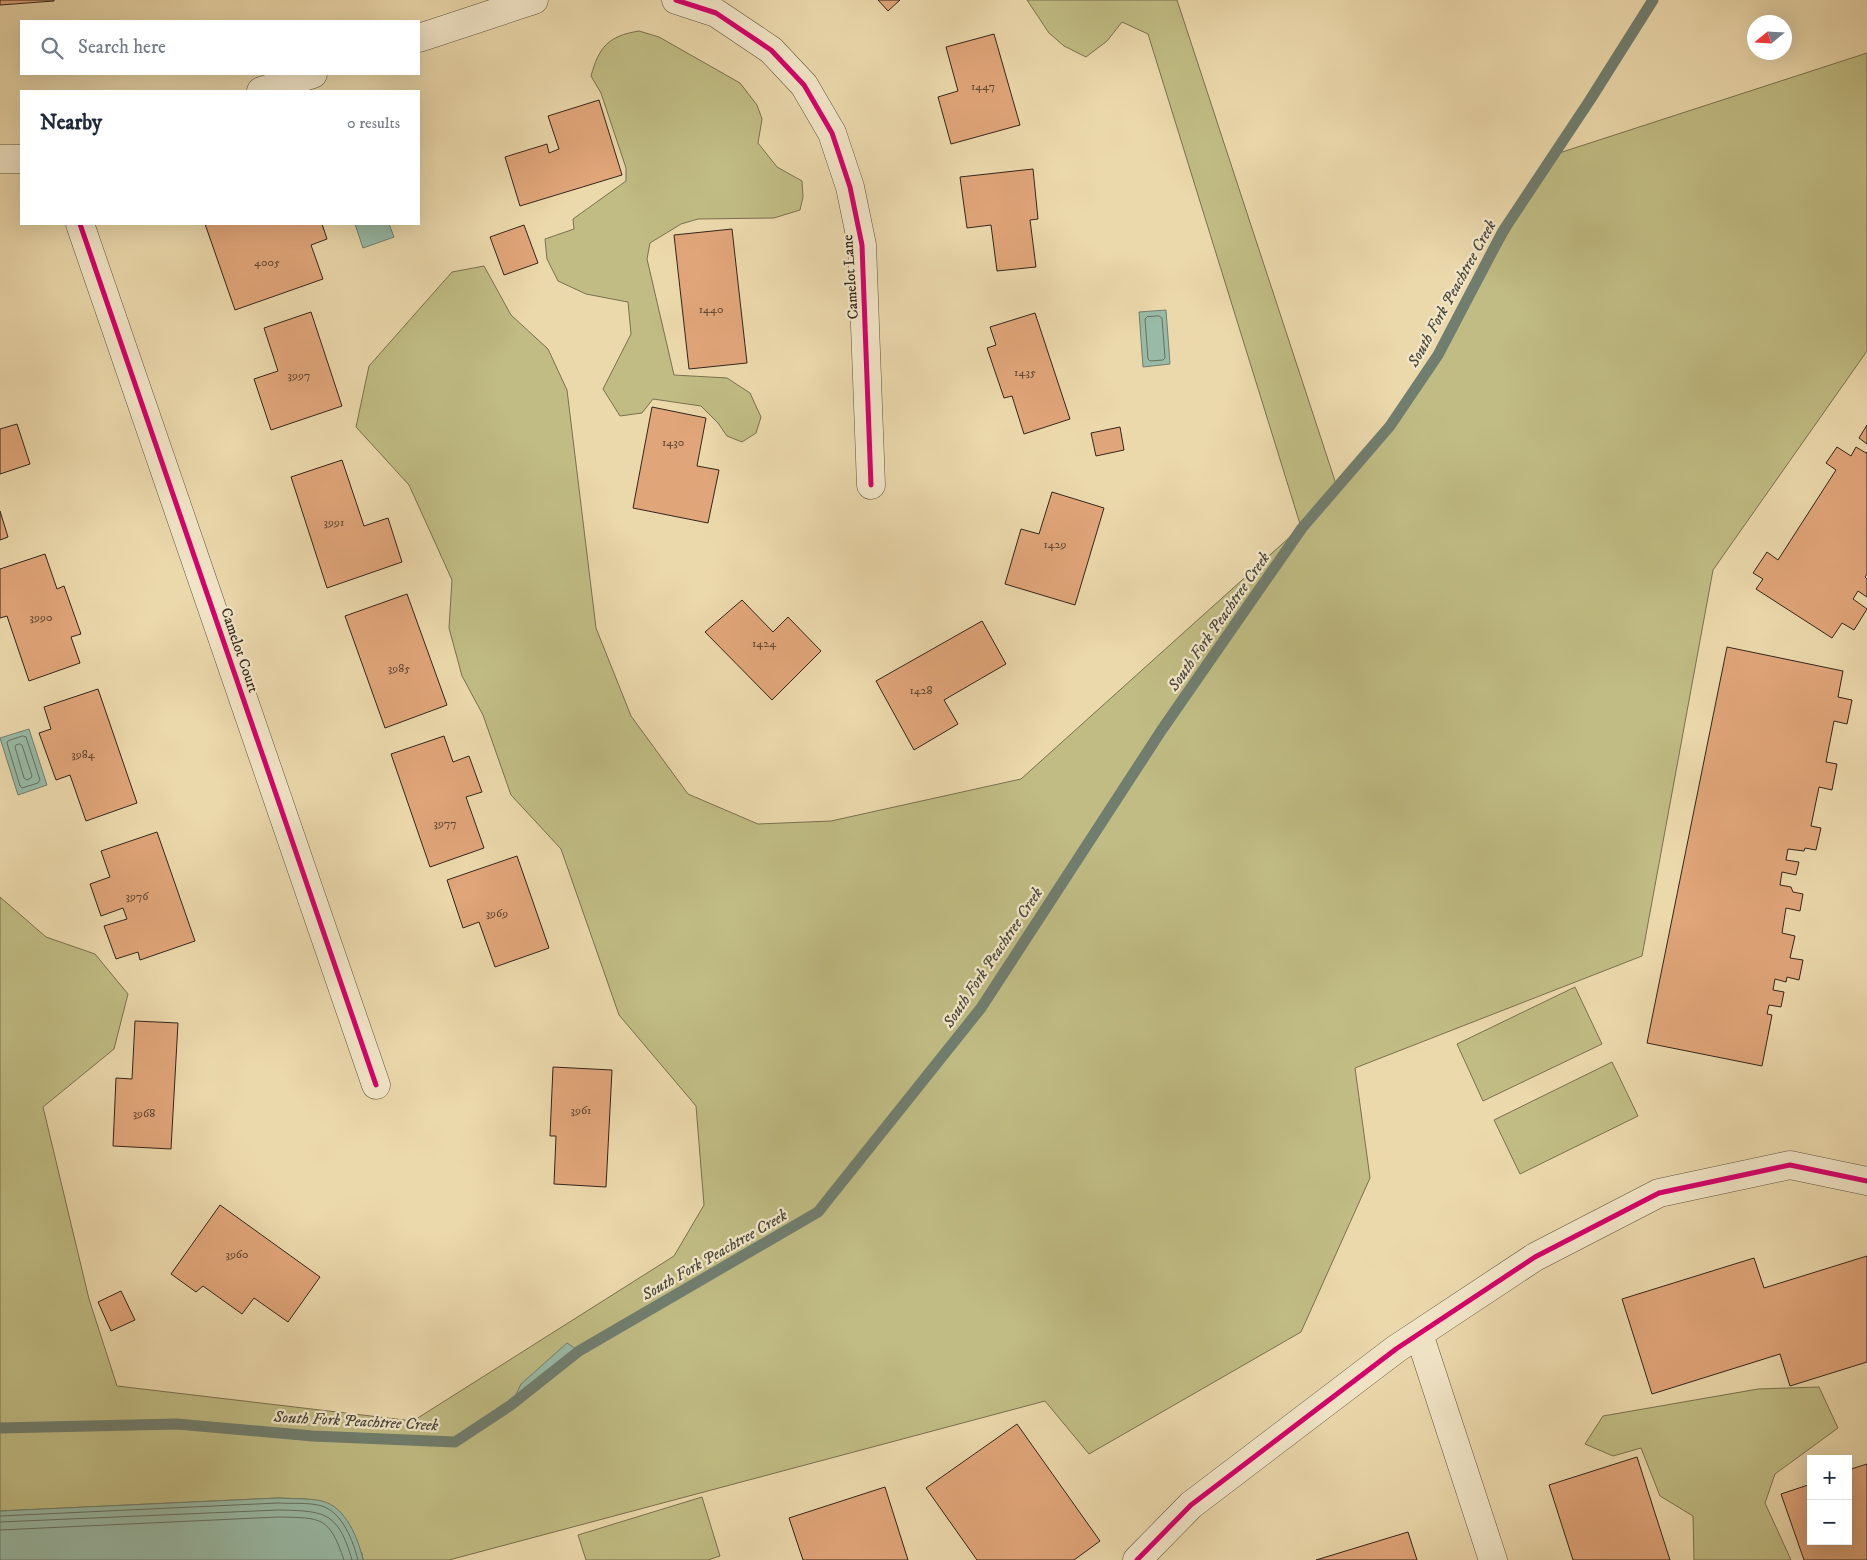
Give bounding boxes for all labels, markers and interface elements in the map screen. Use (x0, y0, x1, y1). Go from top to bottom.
north arrow (1747, 15, 1792, 60)
search box (20, 20, 420, 75)
icon: search (38, 34, 66, 62)
text: Search here (78, 36, 166, 59)
house number: 1447 (971, 79, 995, 94)
text: Nearby (40, 110, 102, 136)
text: 0 results (347, 113, 400, 133)
water label: South Fork Peachtree Creek (1403, 216, 1501, 371)
street label: Camelot Lane (838, 234, 863, 320)
house number: 4005 (254, 255, 280, 270)
house number: 1440 (699, 302, 723, 317)
house number: 1435 (1014, 365, 1036, 380)
house number: 3997 (288, 368, 310, 383)
house number: 1430 (662, 435, 684, 450)
house number: 3991 (324, 515, 344, 530)
house number: 1429 (1043, 537, 1067, 552)
water label: South Fork Peachtree Creek (1163, 548, 1274, 696)
street label: Camelot Court (216, 605, 263, 695)
house number: 3990 (30, 610, 52, 625)
house number: 1424 (752, 636, 777, 651)
house number: 3985 (388, 661, 410, 676)
house number: 1428 (909, 683, 933, 698)
house number: 3984 (71, 747, 96, 762)
house number: 3977 (433, 816, 457, 831)
water label: South Fork Peachtree Creek (938, 883, 1047, 1032)
house number: 3976 (126, 889, 149, 904)
house number: 3969 (486, 906, 508, 921)
house number: 3961 (570, 1103, 592, 1118)
house number: 3968 (133, 1106, 155, 1121)
water label: South Fork Peachtree Creek (637, 1205, 791, 1305)
house number: 3960 (225, 1247, 249, 1262)
water label: South Fork Peachtree Creek (272, 1407, 439, 1435)
map controls (1807, 1455, 1852, 1545)
button: + (1807, 1455, 1852, 1500)
button: − (1807, 1500, 1852, 1545)

